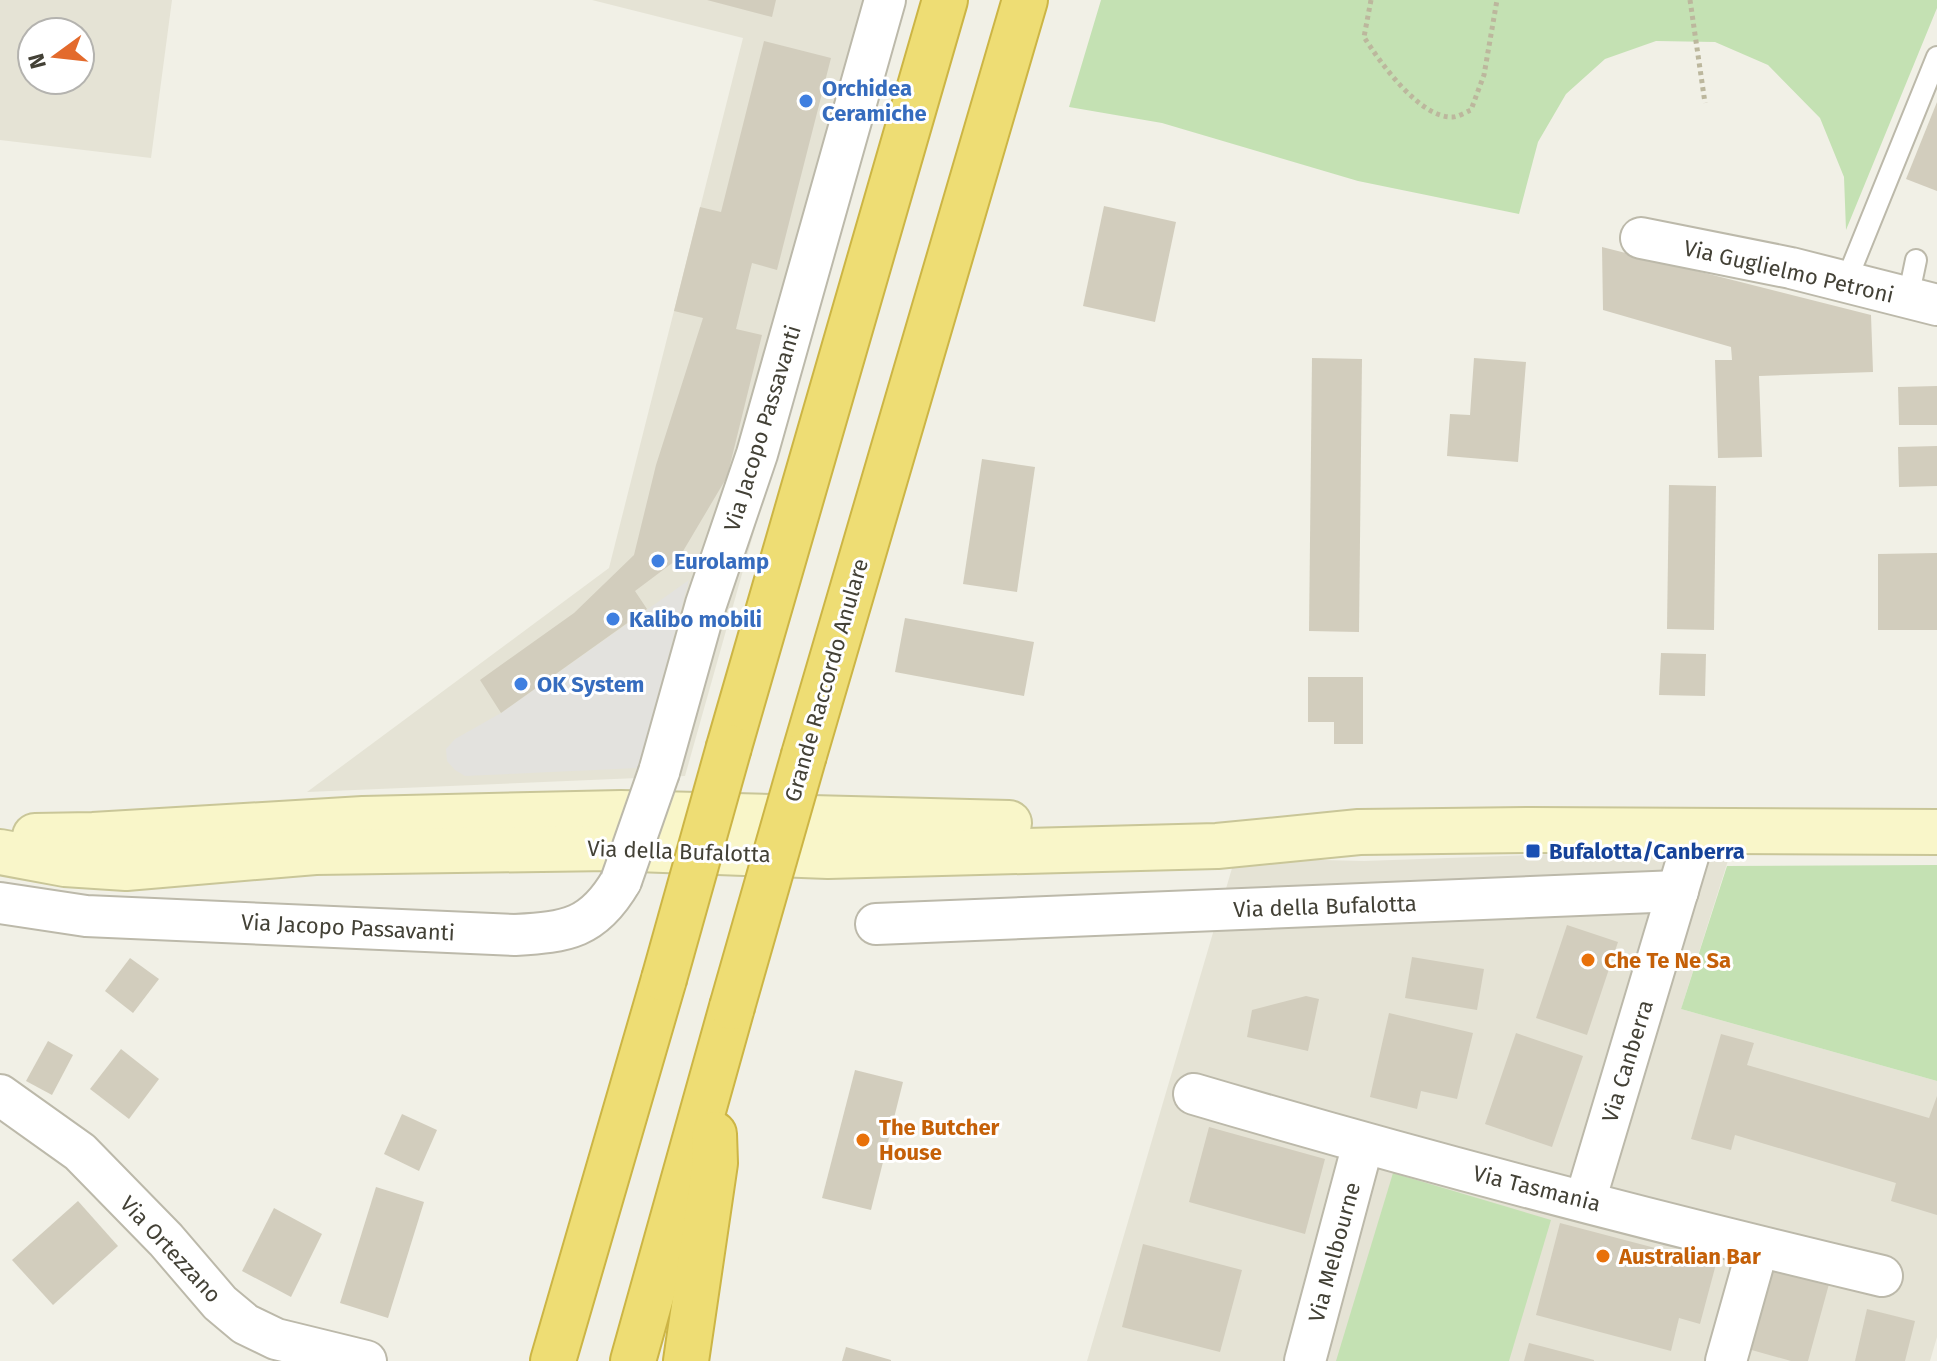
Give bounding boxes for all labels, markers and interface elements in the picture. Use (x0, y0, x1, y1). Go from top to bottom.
north arrow (16, 16, 96, 96)
text: N (22, 51, 52, 72)
place label: Orchidea Ceramiche (822, 75, 927, 127)
marker: Orchidea Ceramiche (797, 92, 815, 110)
street label: Via Guglielmo Petroni (1681, 234, 1897, 309)
street label: Via Jacopo Passavanti (718, 322, 807, 534)
place label: Eurolamp (674, 548, 769, 575)
marker: Eurolamp (649, 552, 667, 570)
street label: Grande Raccordo Anulare (779, 555, 874, 805)
place label: Kalibo mobili (629, 606, 762, 633)
marker: Kalibo mobili (604, 610, 622, 628)
place label: OK System (537, 671, 644, 698)
marker: OK System (512, 675, 530, 693)
street label: Via della Bufalotta (587, 835, 771, 868)
place label: Bufalotta/Canberra (1549, 838, 1745, 865)
marker: Bufalotta/Canberra (1524, 842, 1542, 860)
street label: Via della Bufalotta (1233, 890, 1417, 923)
street label: Via Jacopo Passavanti (240, 908, 456, 947)
place label: Che Te Ne Sa (1604, 947, 1731, 974)
marker: Che Te Ne Sa (1579, 951, 1597, 969)
street label: Via Canberra (1596, 997, 1659, 1126)
place label: The Butcher House (879, 1114, 1000, 1166)
marker: The Butcher House (854, 1131, 872, 1149)
street label: Via Tasmania (1470, 1160, 1603, 1217)
street label: Via Melbourne (1303, 1179, 1366, 1325)
street label: Via Ortezzano (114, 1190, 227, 1308)
place label: Australian Bar (1618, 1243, 1761, 1270)
marker: Australian Bar (1594, 1247, 1612, 1265)

